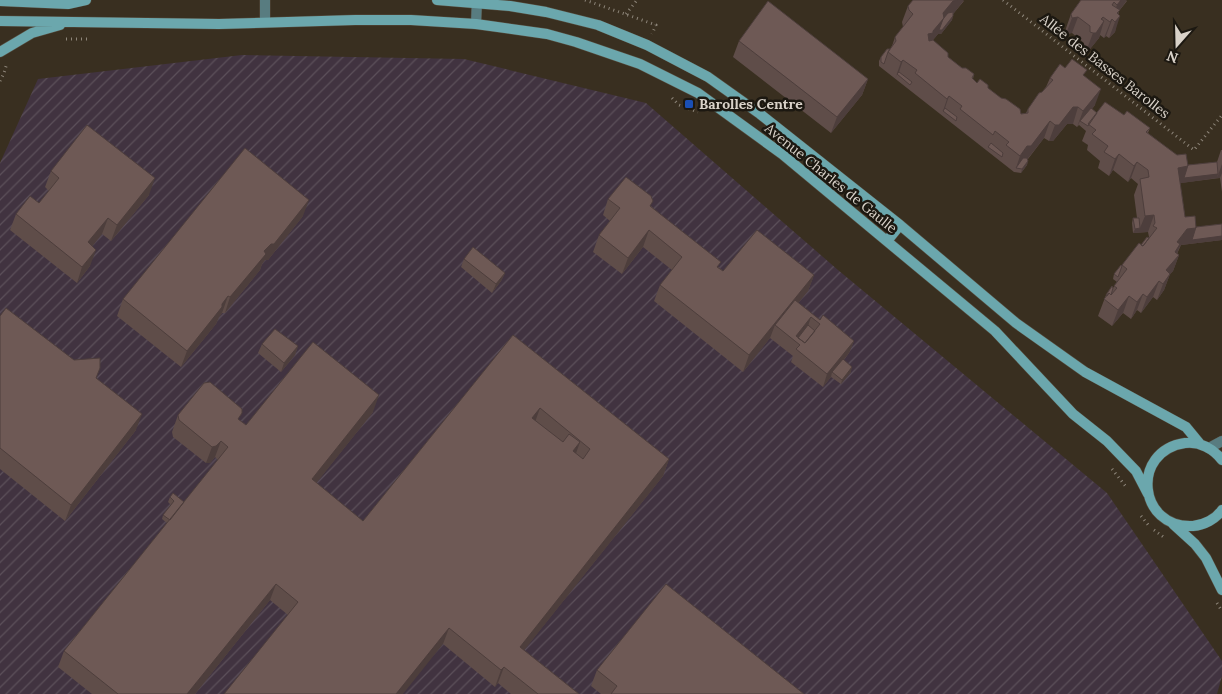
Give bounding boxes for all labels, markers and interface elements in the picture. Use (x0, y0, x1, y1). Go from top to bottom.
street label: Allée des Basses Barolles (1036, 9, 1173, 122)
north arrow (1152, 20, 1202, 70)
text: N (1164, 47, 1181, 68)
place label: Barolles Centre (699, 95, 803, 113)
marker: Barolles Centre (683, 98, 695, 110)
street label: Avenue Charles de Gaulle (760, 118, 901, 237)

